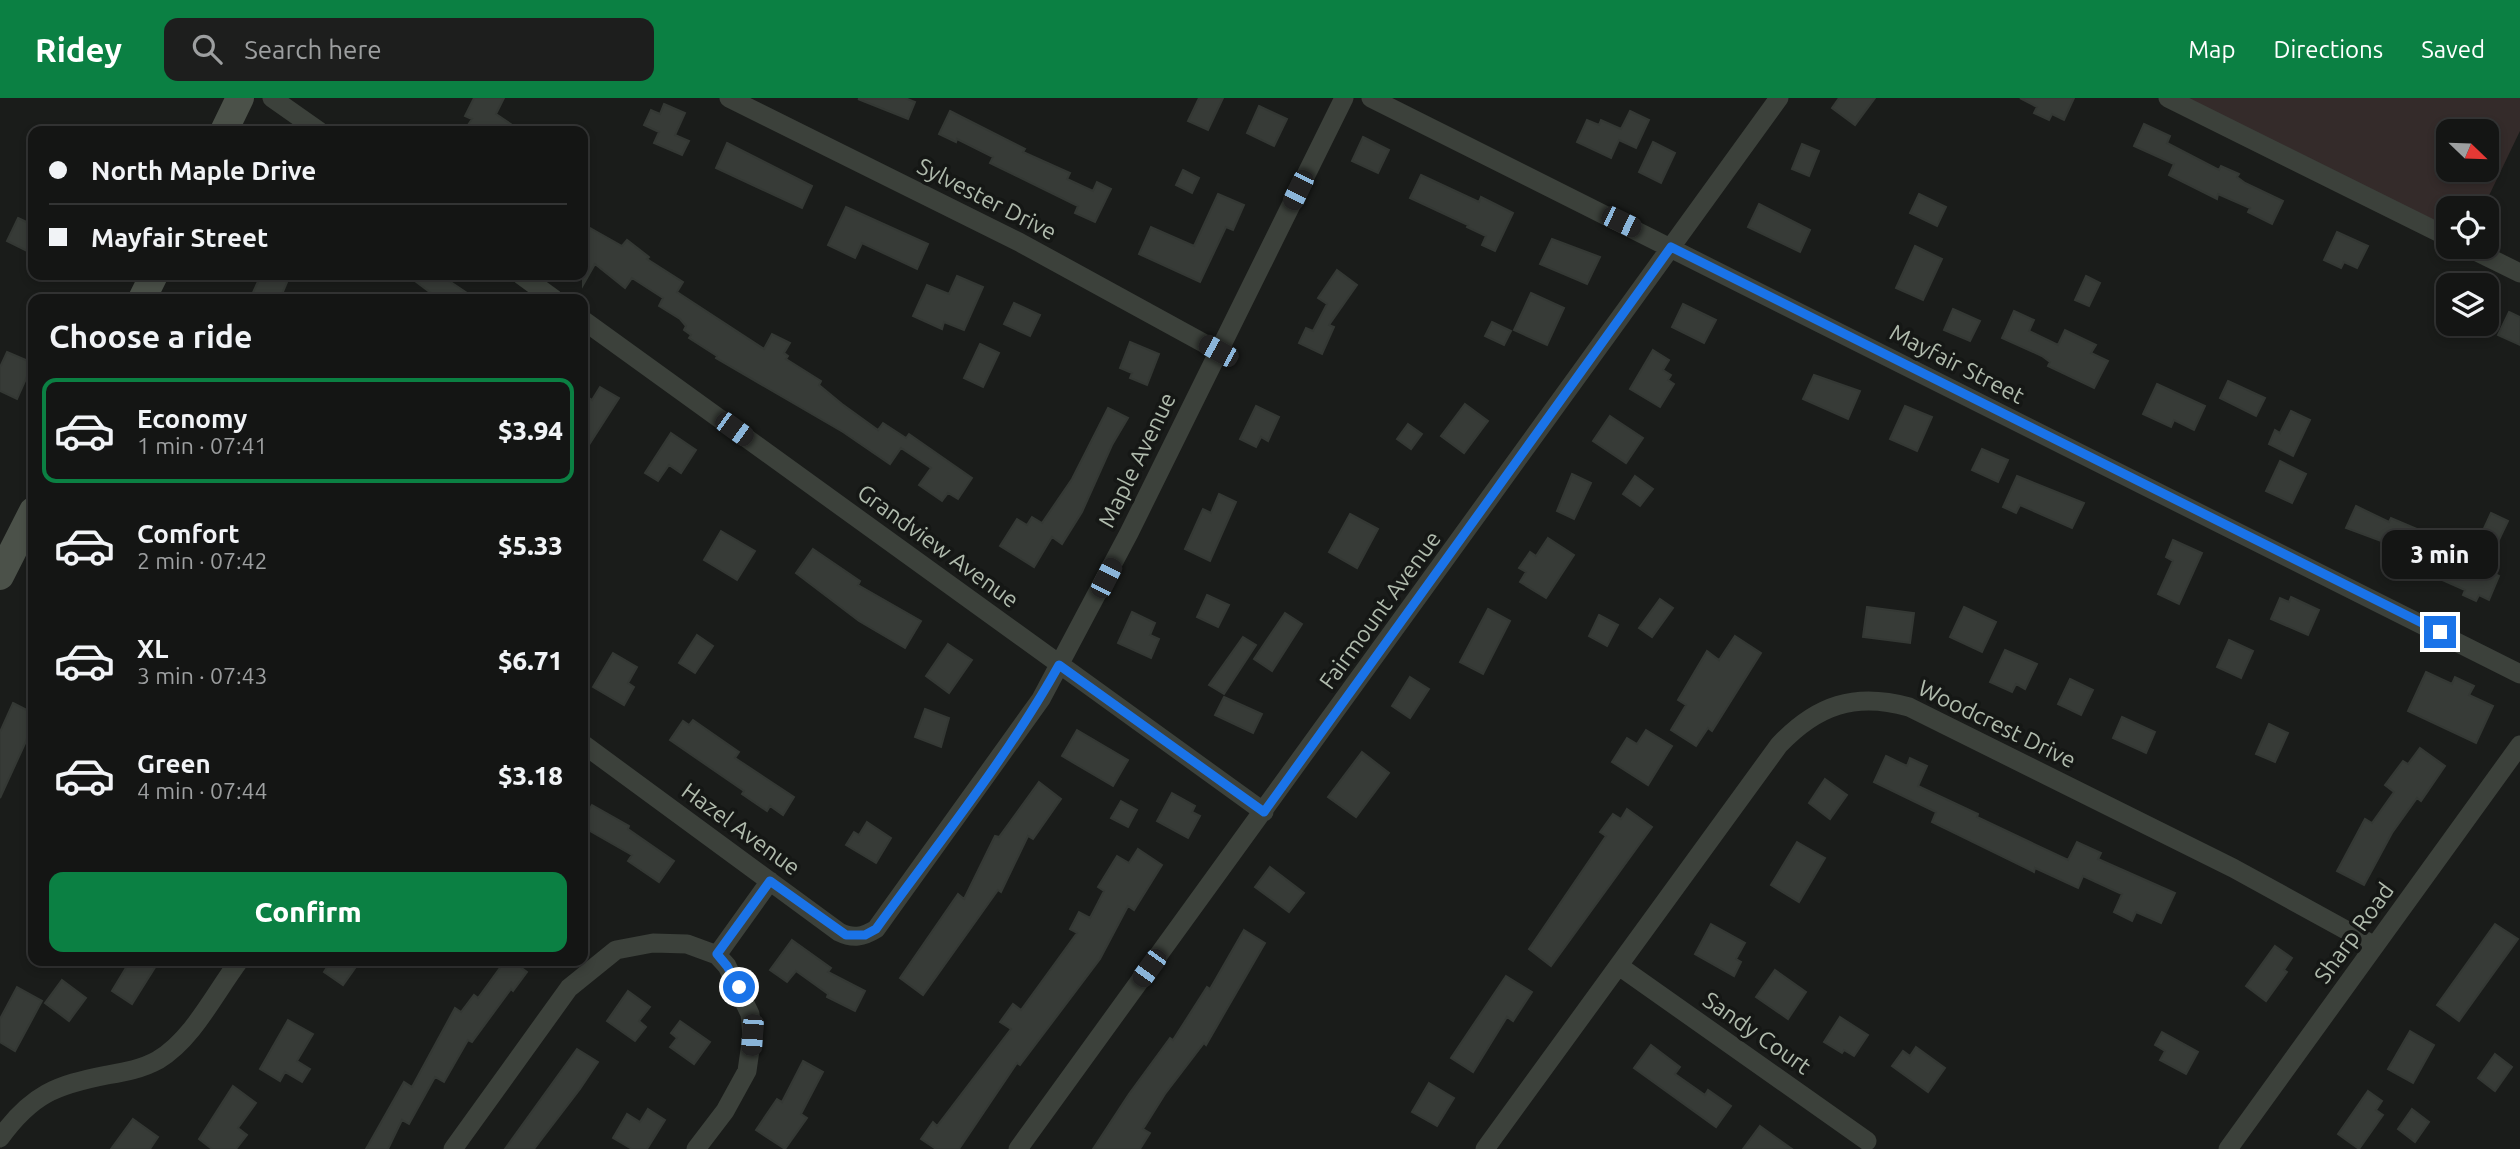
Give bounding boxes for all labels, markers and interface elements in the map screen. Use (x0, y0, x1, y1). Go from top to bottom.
search box (164, 18, 654, 81)
icon: search (188, 30, 226, 68)
text: Ridey (35, 31, 122, 68)
text: Search here (244, 35, 382, 64)
text: Map (2188, 36, 2235, 63)
text: Directions (2273, 36, 2383, 63)
text: Saved (2421, 36, 2485, 63)
north arrow (2436, 119, 2499, 182)
map controls (2436, 119, 2499, 336)
street label: Sylvester Drive (914, 153, 1061, 244)
text: North Maple Drive (91, 156, 316, 185)
car (1280, 167, 1317, 213)
button: locate (2436, 196, 2499, 259)
car (1598, 203, 1645, 241)
text: Mayfair Street (91, 223, 268, 252)
button: layers (2436, 273, 2499, 336)
text: Choose a ride (49, 318, 252, 354)
street label: Mayfair Street (1886, 319, 2028, 408)
car (1195, 332, 1242, 370)
street label: Maple Avenue (1093, 388, 1180, 531)
icon: car (53, 399, 116, 462)
text: Economy (137, 404, 247, 433)
car (711, 408, 758, 450)
text: $3.94 (498, 416, 563, 445)
text: 1 min · 07:41 (137, 433, 268, 458)
street label: Grandview Avenue (853, 479, 1023, 612)
icon: car (53, 514, 116, 577)
text: Comfort (137, 519, 240, 548)
street label: Fairmount Avenue (1314, 526, 1445, 693)
text: $5.33 (498, 531, 563, 560)
callout: 3 min (2382, 531, 2498, 580)
text: 3 min (2411, 542, 2469, 567)
text: 2 min · 07:42 (137, 548, 268, 573)
car (1088, 555, 1125, 601)
route end (2424, 616, 2456, 648)
icon: car (53, 629, 116, 692)
text: XL (137, 634, 168, 663)
text: $6.71 (498, 646, 563, 675)
text: 3 min · 07:43 (137, 663, 268, 688)
street label: Woodcrest Drive (1914, 675, 2080, 772)
icon: car (53, 744, 116, 807)
text: Green (137, 749, 211, 778)
text: $3.18 (498, 761, 563, 790)
street label: Hazel Avenue (677, 777, 805, 880)
text: 4 min · 07:44 (137, 778, 268, 803)
button: Confirm (49, 872, 567, 952)
street label: Sharp Road (2309, 878, 2398, 988)
car (1129, 945, 1170, 991)
route start (723, 971, 755, 1003)
street label: Sandy Court (1699, 986, 1816, 1079)
car (741, 1013, 764, 1057)

